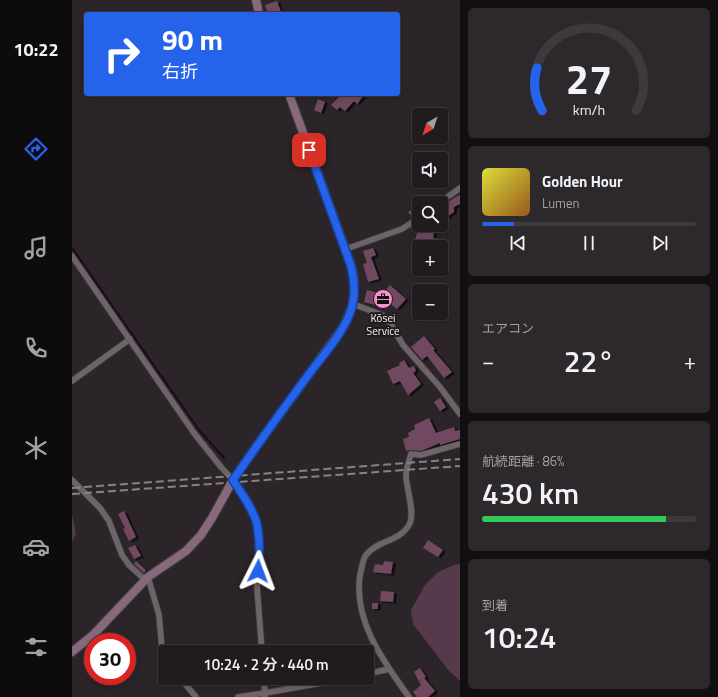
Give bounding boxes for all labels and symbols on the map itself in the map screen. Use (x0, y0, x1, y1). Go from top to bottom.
north arrow (412, 108, 448, 144)
pin (292, 133, 326, 167)
office icon: Kōsei Service (372, 288, 394, 310)
place label: Kōsei Service (366, 310, 400, 339)
position arrow (237, 550, 279, 592)
speed limit sign: 30 (84, 633, 136, 685)

